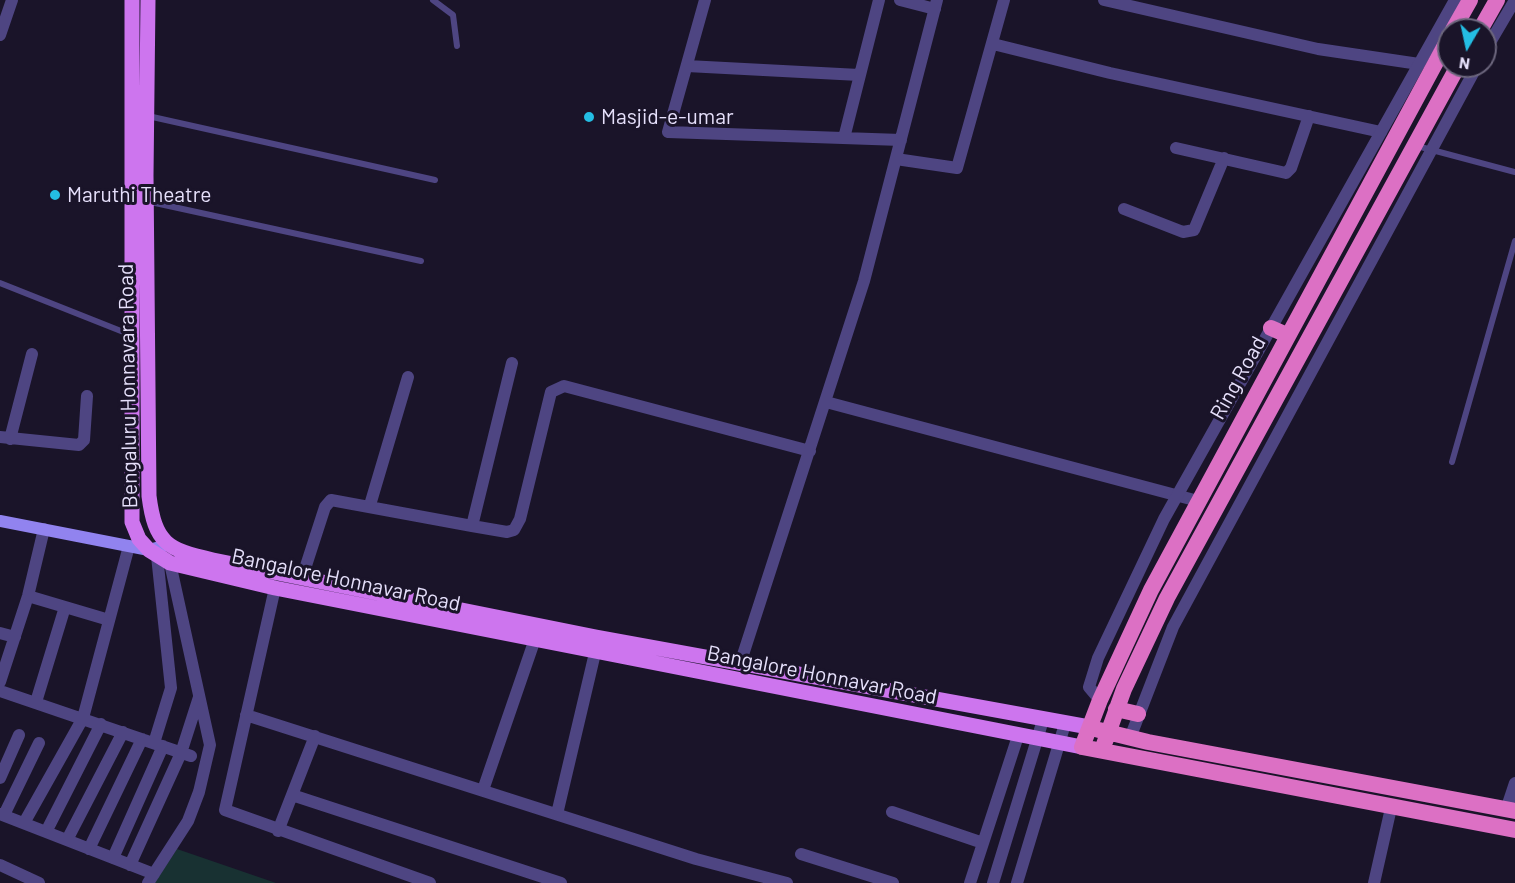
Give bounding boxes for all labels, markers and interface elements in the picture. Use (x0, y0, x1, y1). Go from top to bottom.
north arrow (1437, 18, 1497, 78)
text: N (1458, 54, 1471, 75)
place label: Masjid-e-umar (601, 104, 734, 130)
marker: Masjid-e-umar (582, 110, 596, 124)
place label: Maruthi Theatre (67, 182, 211, 208)
marker: Maruthi Theatre (48, 188, 62, 202)
street label: Bengaluru Honnavara Road (113, 263, 143, 509)
street label: Ring Road (1205, 332, 1271, 424)
street label: Bangalore Honnavar Road (229, 543, 463, 617)
street label: Bangalore Honnavar Road (705, 640, 939, 710)

